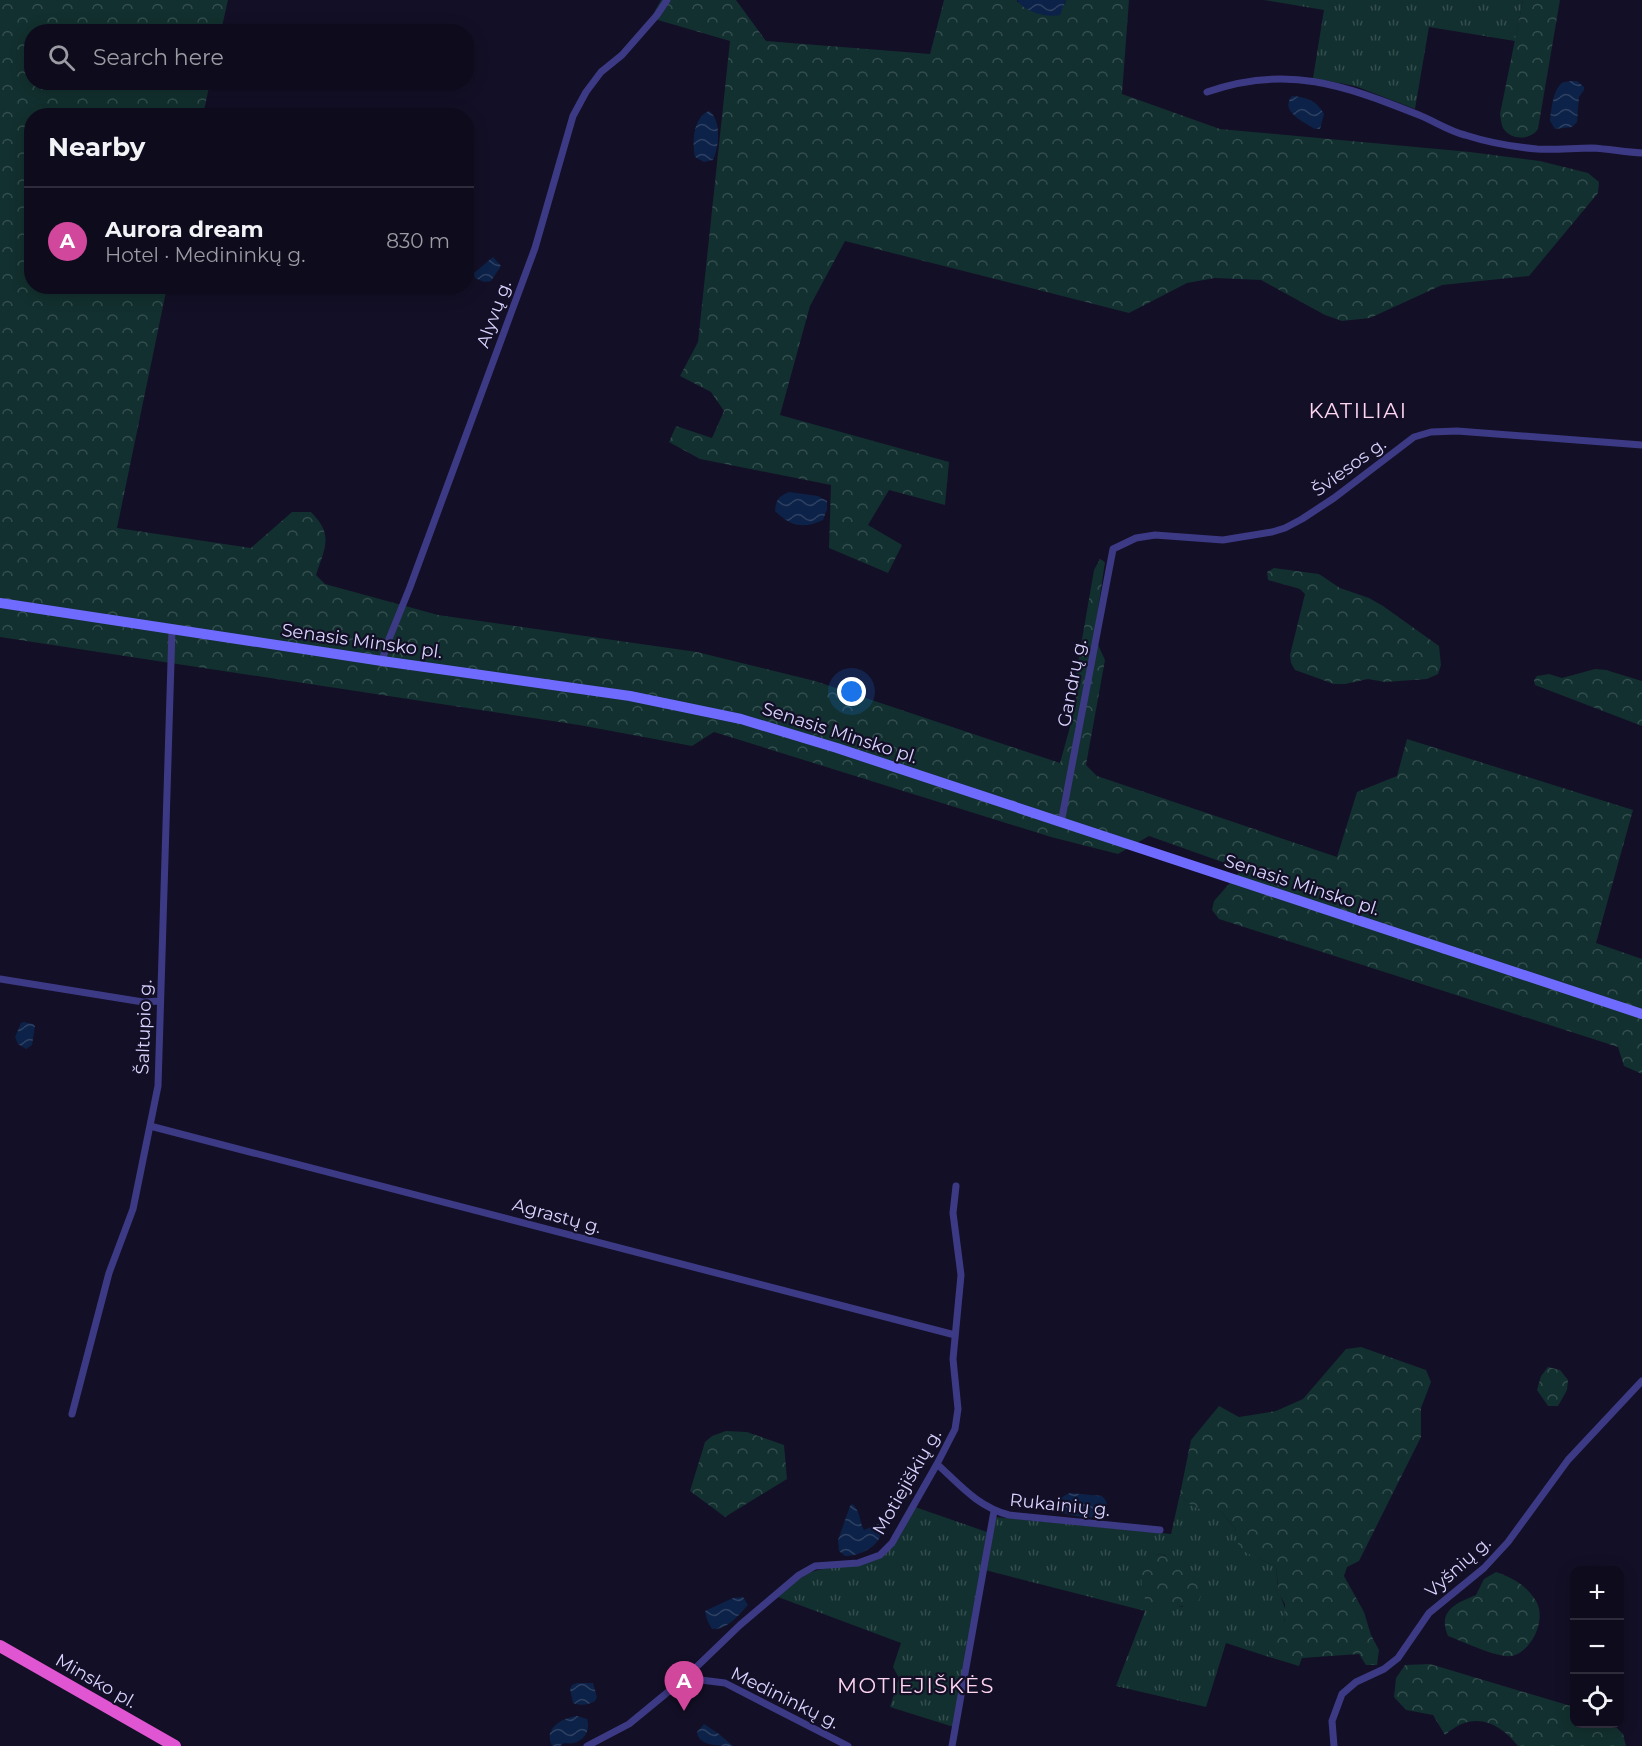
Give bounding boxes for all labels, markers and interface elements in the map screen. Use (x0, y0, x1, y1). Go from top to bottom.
search box (24, 24, 474, 90)
icon: search (45, 41, 78, 74)
text: Search here (93, 44, 224, 71)
text: Nearby (48, 131, 145, 163)
text: Aurora dream (105, 216, 264, 243)
text: A (60, 229, 75, 253)
text: 830 m (386, 229, 450, 253)
text: Hotel · Medininkų g. (105, 243, 305, 267)
street label: Alyvų g. (472, 277, 516, 351)
district label: KATILIAI (1308, 398, 1408, 423)
street label: Šviesos g. (1308, 433, 1390, 501)
street label: Senasis Minsko pl. (280, 619, 444, 663)
street label: Gandrų g. (1053, 637, 1091, 729)
your location (837, 677, 866, 706)
street label: Senasis Minsko pl. (760, 697, 920, 769)
street label: Senasis Minsko pl. (1222, 849, 1382, 921)
street label: Šaltupio g. (131, 979, 157, 1075)
street label: Agrastų g. (510, 1194, 604, 1238)
street label: Motiejiškių g. (868, 1425, 946, 1539)
street label: Rukainių g. (1009, 1489, 1111, 1521)
street label: Vyšnių g. (1421, 1532, 1495, 1602)
map controls (1570, 1566, 1624, 1728)
button: + (1570, 1566, 1624, 1620)
button: − (1570, 1620, 1624, 1674)
street label: Minsko pl. (51, 1649, 141, 1713)
pin: A (664, 1662, 704, 1711)
street label: Medininkų g. (727, 1662, 843, 1734)
district label: MOTIEJIŠKĖS (837, 1673, 995, 1698)
button: locate (1570, 1674, 1624, 1728)

